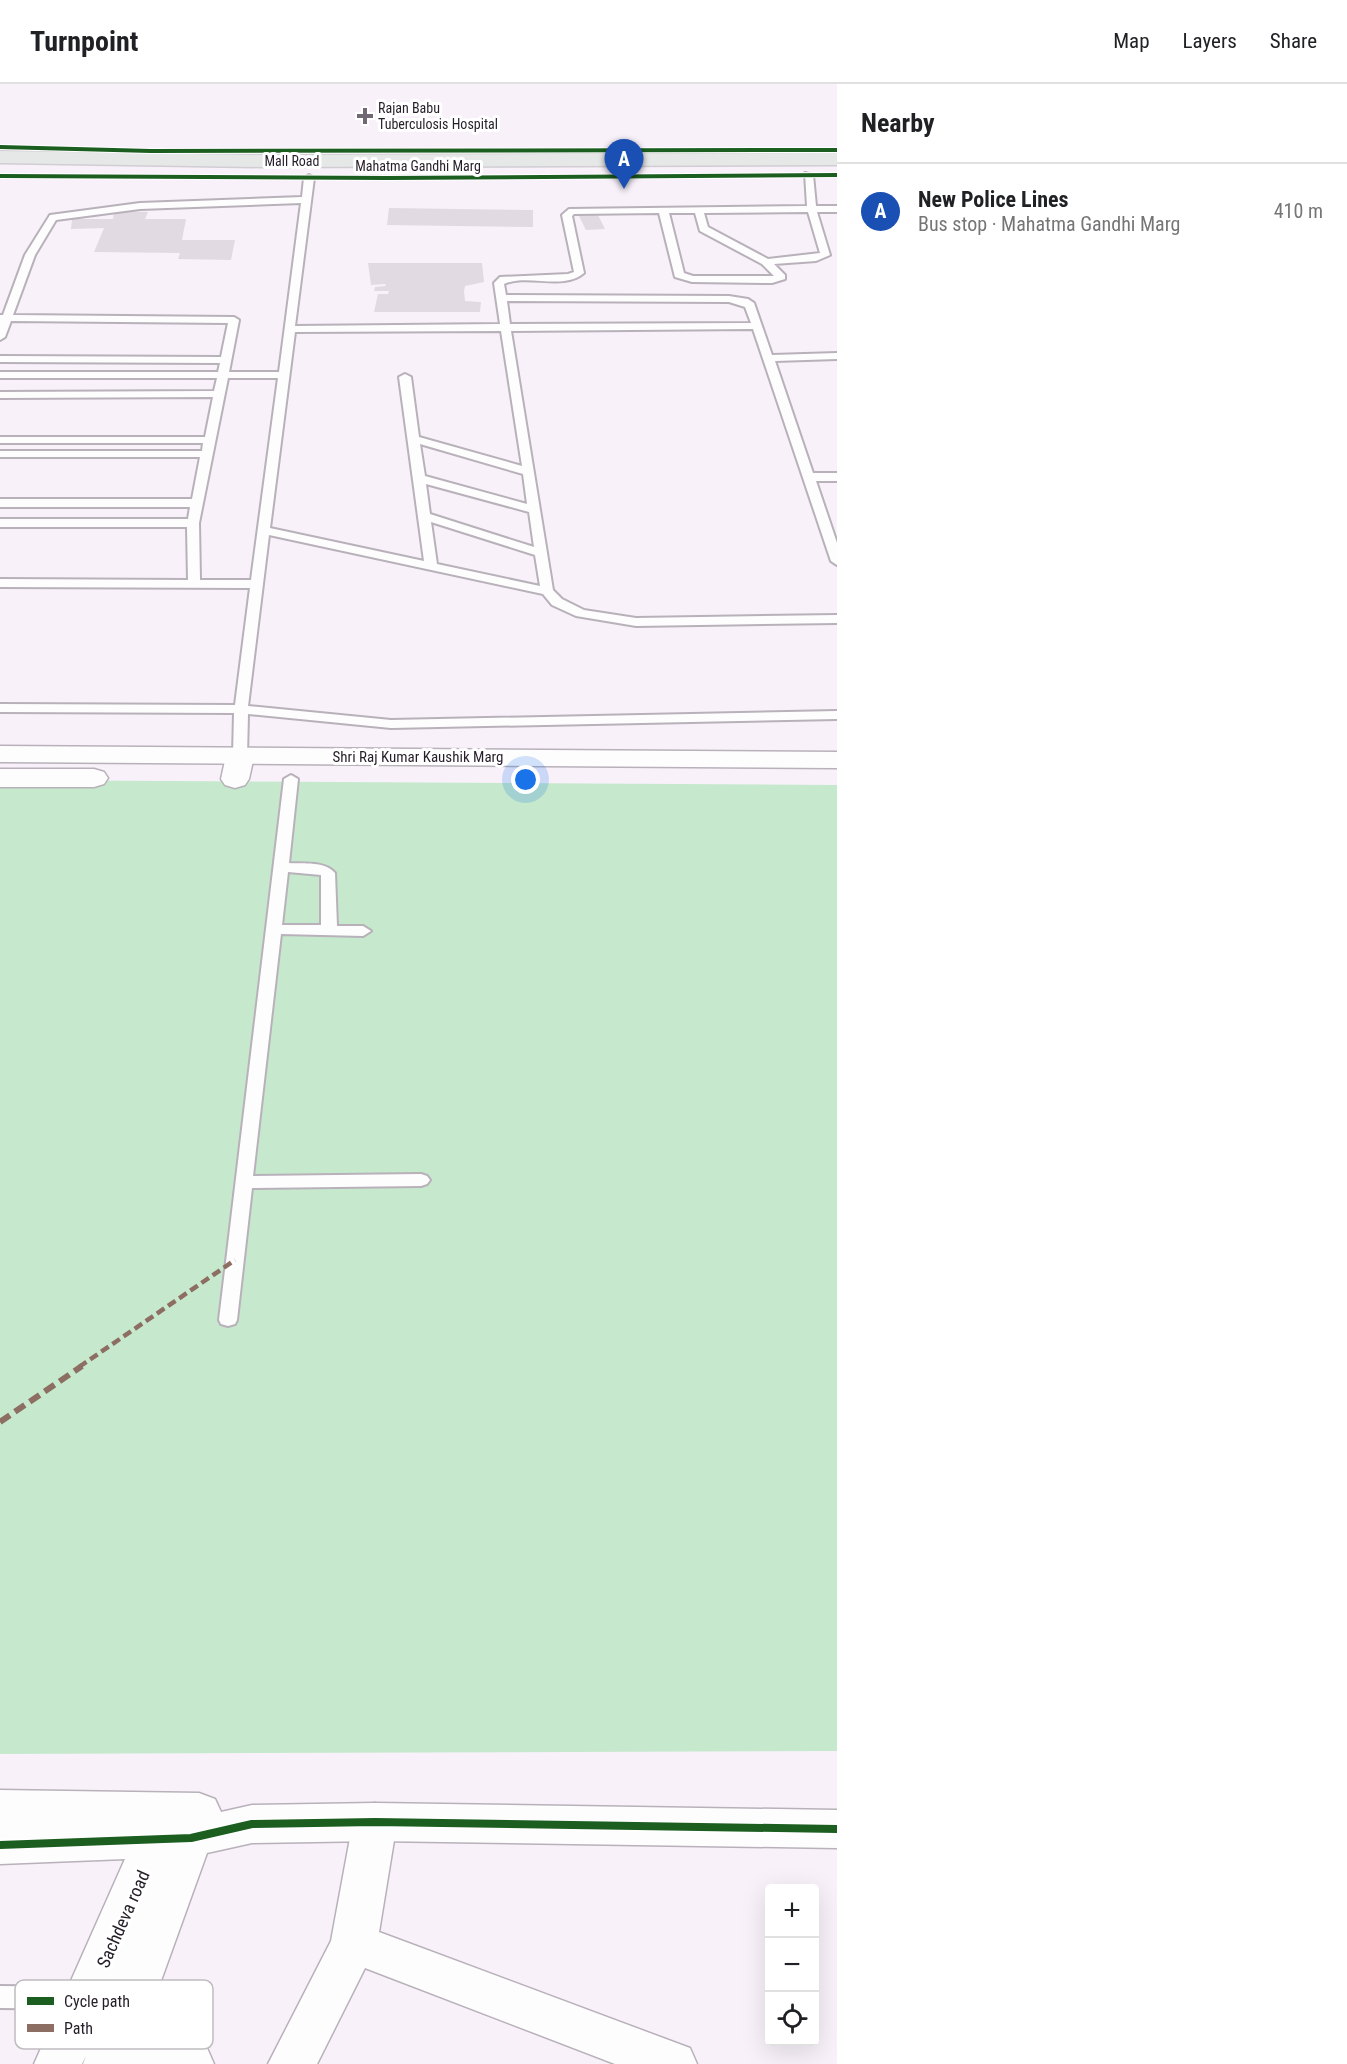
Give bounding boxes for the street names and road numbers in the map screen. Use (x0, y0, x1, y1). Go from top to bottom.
street label: Mall Road (264, 153, 320, 169)
street label: Mahatma Gandhi Marg (355, 158, 481, 174)
street label: Shri Raj Kumar Kaushik Marg (333, 748, 503, 766)
street label: Sachdeva road (92, 1867, 154, 1971)

